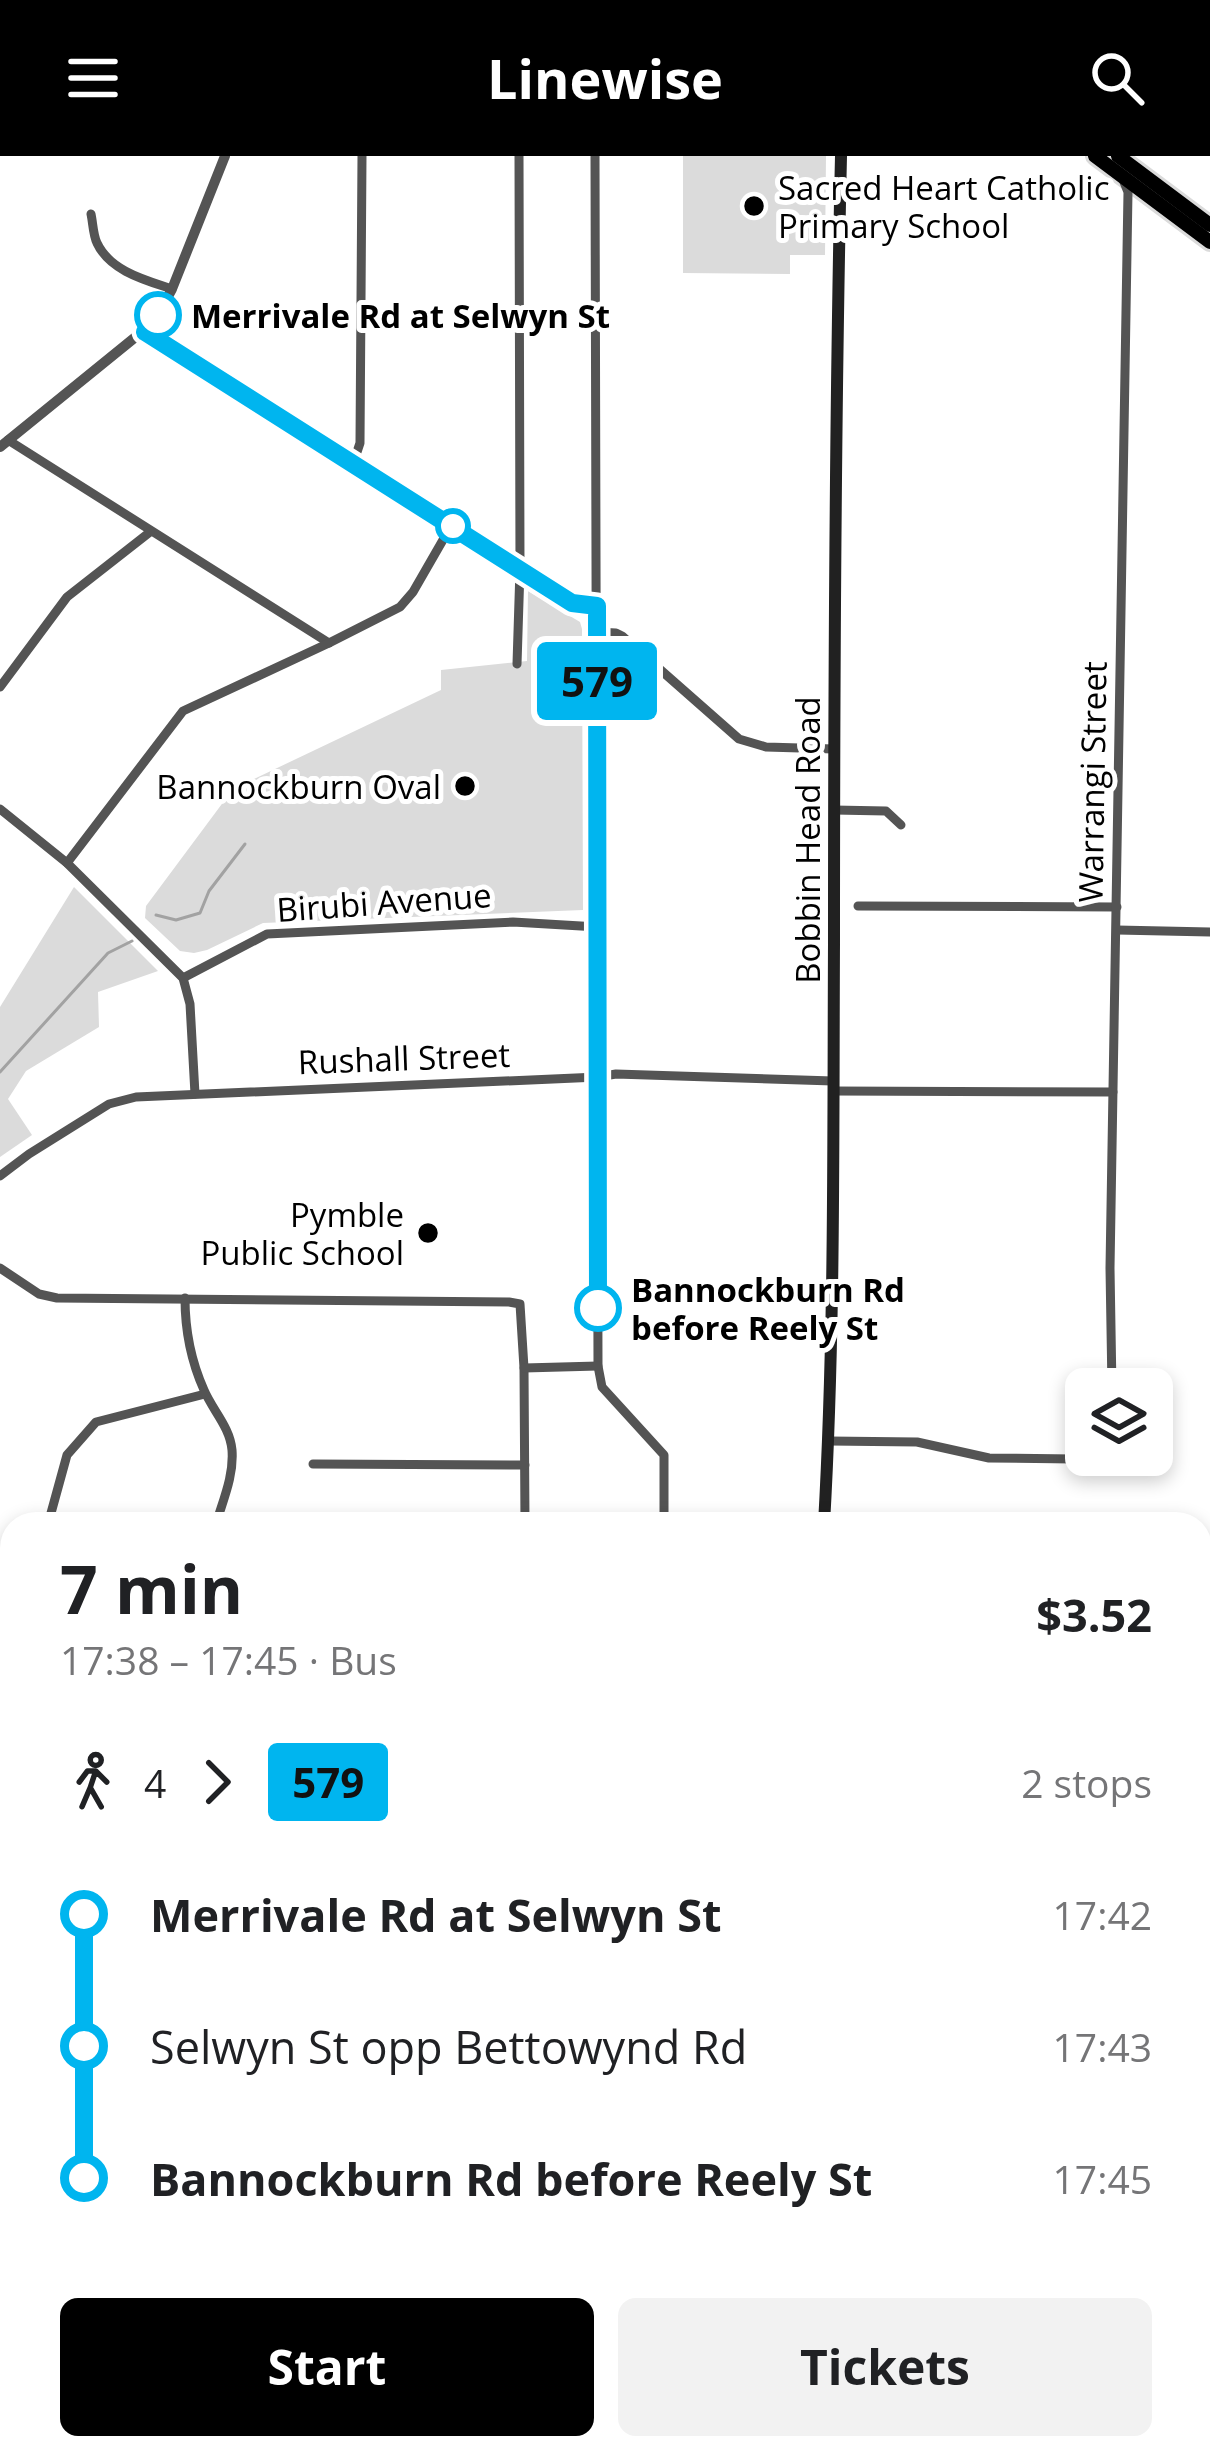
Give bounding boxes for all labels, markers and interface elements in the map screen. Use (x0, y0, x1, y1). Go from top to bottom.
text: Linewise (487, 41, 723, 115)
icon: menu (60, 45, 126, 111)
icon: search (1084, 45, 1150, 111)
place label: Sacred Heart Catholic Primary School (778, 165, 1109, 248)
marker: Sacred Heart Catholic Primary School (741, 193, 767, 219)
marker: Merrivale Rd at Selwyn St (136, 293, 180, 337)
place label: Merrivale Rd at Selwyn St (191, 293, 610, 338)
unlabelled marker (437, 510, 469, 542)
line badge: 579 (528, 642, 666, 720)
text: 579 (561, 652, 633, 709)
street label: Warrangi Street (1067, 661, 1117, 903)
street label: Bobbin Head Road (785, 696, 830, 984)
place label: Bannockburn Oval (156, 764, 441, 809)
marker: Bannockburn Oval (452, 773, 478, 799)
street label: Birubi Avenue (275, 872, 493, 932)
street label: Rushall Street (297, 1032, 511, 1084)
place label: Pymble Public School (201, 1192, 404, 1275)
marker: Pymble Public School (415, 1220, 441, 1246)
place label: Bannockburn Rd before Reely St (631, 1267, 905, 1350)
marker: Bannockburn Rd before Reely St (576, 1286, 620, 1330)
map controls (1065, 1368, 1173, 1476)
button: layers (1065, 1368, 1173, 1476)
text: 7 min (60, 1543, 243, 1633)
text: $3.52 (1036, 1584, 1152, 1645)
text: 17:38 – 17:45 · Bus (60, 1633, 397, 1686)
icon: walk (60, 1749, 126, 1815)
icon: forward (184, 1749, 250, 1815)
text: 579 (292, 1753, 364, 1810)
text: 4 (144, 1756, 166, 1809)
text: 2 stops (1021, 1756, 1152, 1809)
text: Merrivale Rd at Selwyn St (150, 1884, 722, 1945)
text: 17:42 (1053, 1888, 1152, 1941)
text: Selwyn St opp Bettowynd Rd (150, 2016, 747, 2077)
text: 17:43 (1053, 2020, 1152, 2073)
text: Bannockburn Rd before Reely St (150, 2148, 872, 2209)
text: 17:45 (1053, 2152, 1152, 2205)
button: Start (60, 2298, 594, 2436)
button: Tickets (618, 2298, 1152, 2436)

